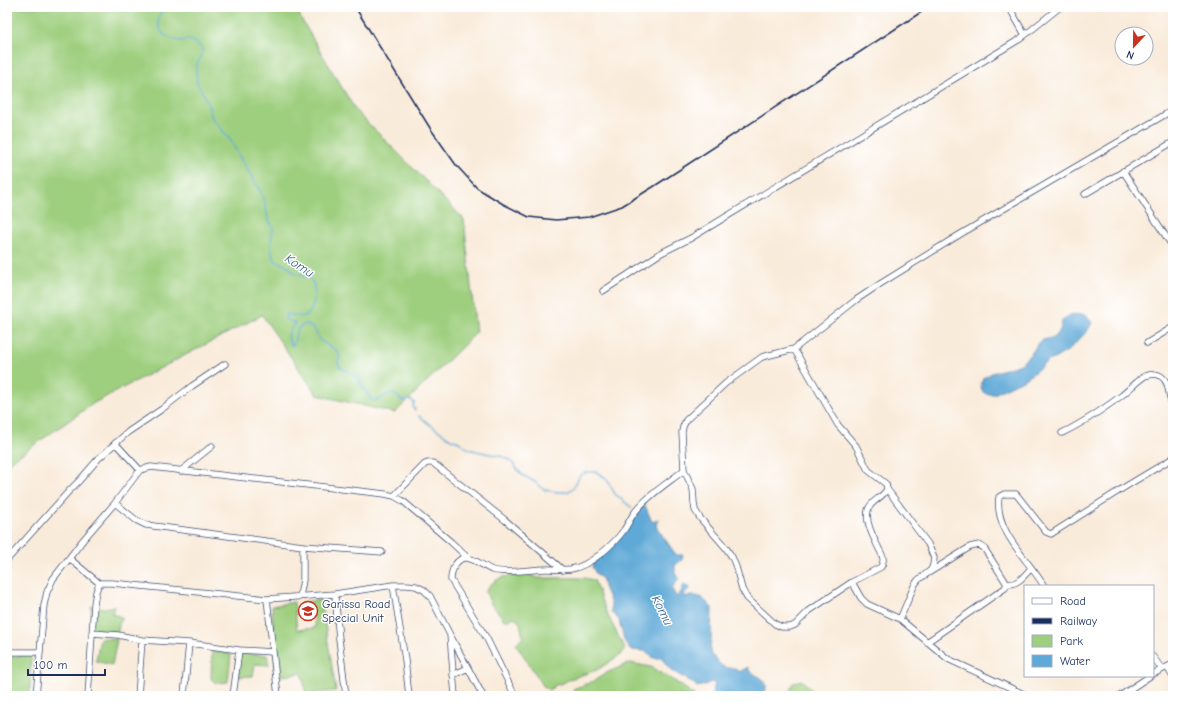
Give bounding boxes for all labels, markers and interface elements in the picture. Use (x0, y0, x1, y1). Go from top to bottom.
north arrow (1114, 26, 1154, 66)
text: N (1125, 47, 1136, 62)
water label: Komu (282, 250, 317, 280)
legend (1024, 585, 1154, 677)
water label: Komu (649, 593, 676, 628)
text: Road (1060, 594, 1086, 608)
place label: Garissa Road Special Unit (322, 597, 390, 625)
school or university icon: Garissa Road Special Unit (297, 600, 319, 622)
text: Railway (1060, 614, 1098, 628)
text: Park (1060, 634, 1083, 648)
scale bar (28, 651, 105, 677)
text: Water (1060, 654, 1090, 668)
text: 100 m (34, 658, 67, 672)

